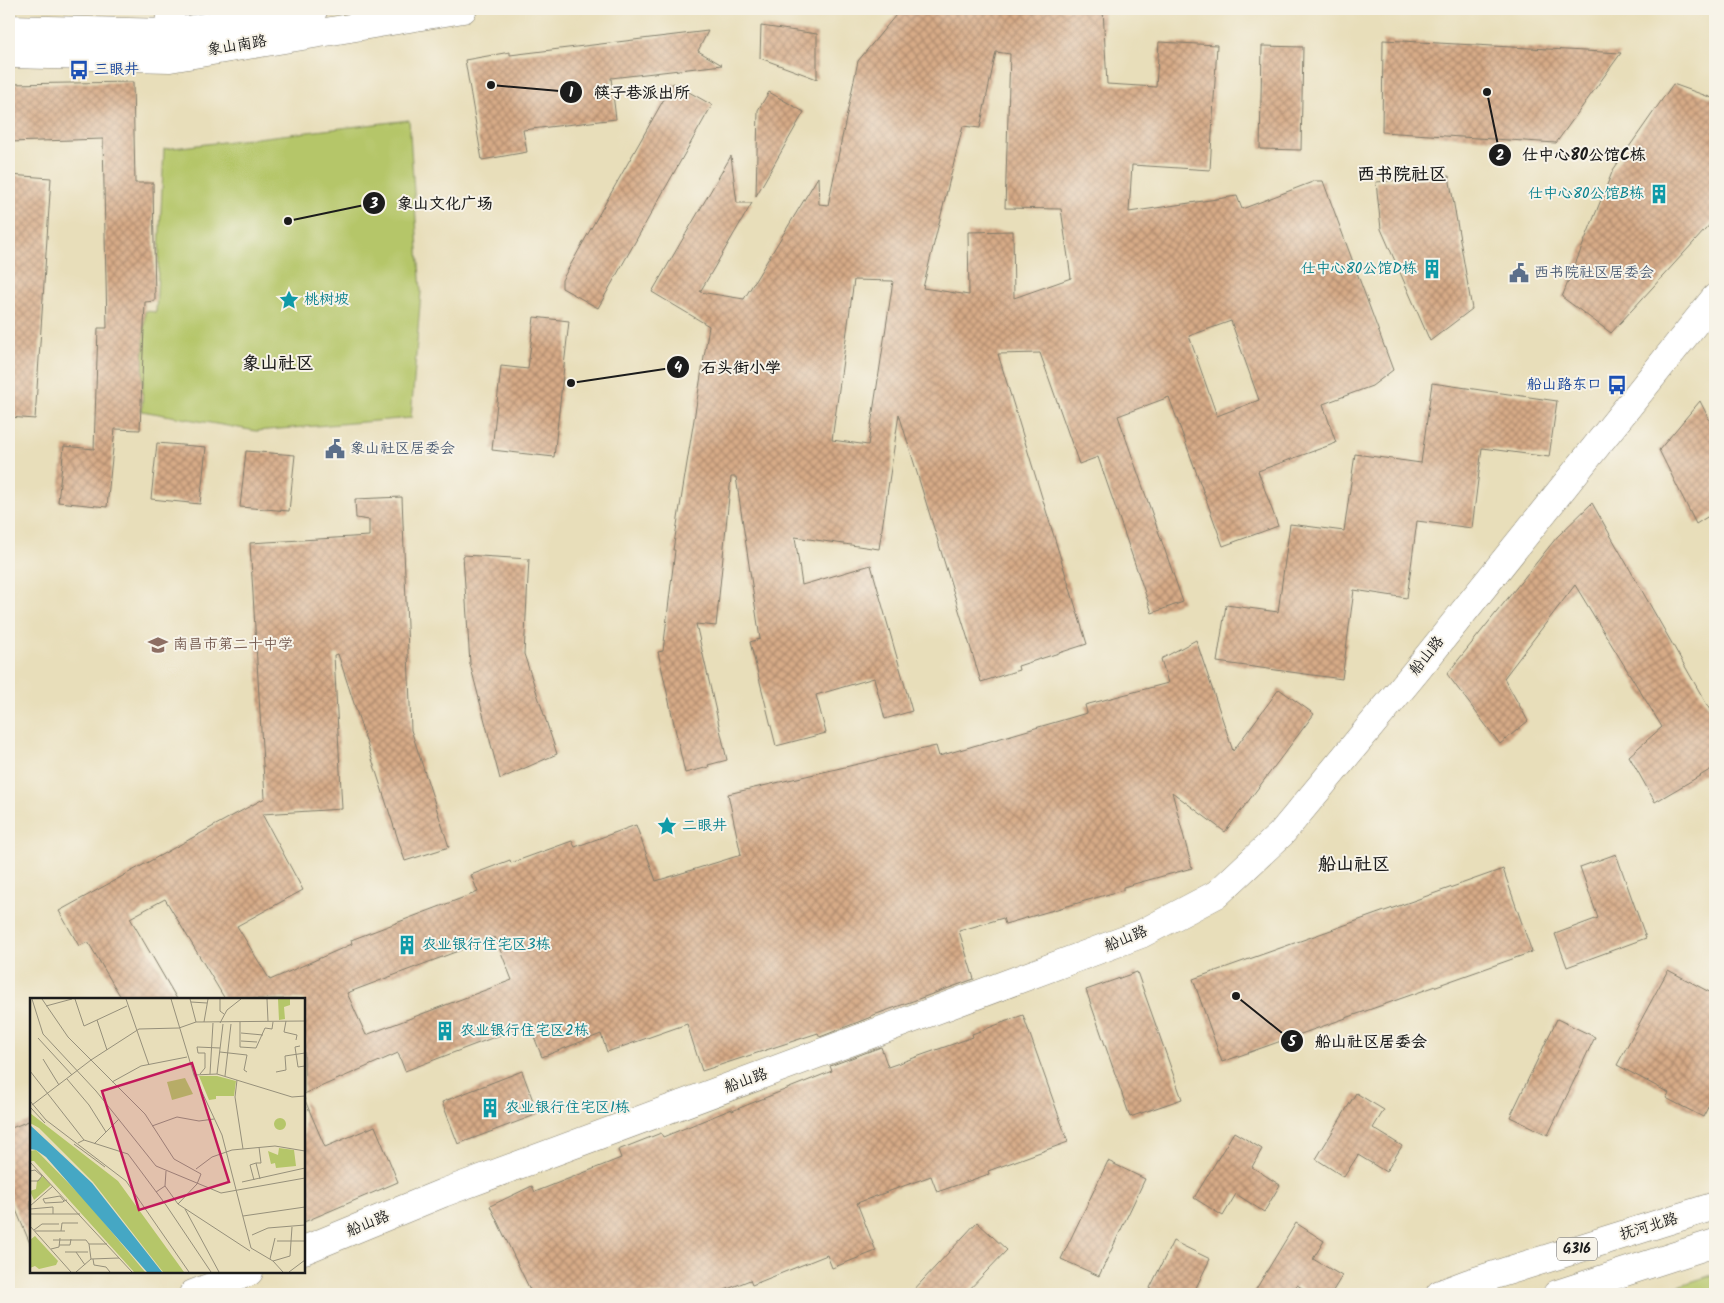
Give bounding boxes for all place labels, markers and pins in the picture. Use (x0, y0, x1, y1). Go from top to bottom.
place label: 三眼井 (94, 58, 139, 82)
bus stop icon: 三眼井 (68, 59, 90, 81)
callout: 筷子巷派出所 (559, 77, 700, 108)
callout: 仕中心80公馆C栋 (1487, 139, 1656, 170)
place label: 仕中心80公馆B栋 (1528, 182, 1644, 206)
building icon: 仕中心80公馆B栋 (1648, 183, 1670, 205)
callout: 象山文化广场 (362, 188, 503, 219)
place label: 仕中心80公馆D栋 (1301, 257, 1417, 281)
building icon: 仕中心80公馆D栋 (1421, 258, 1443, 280)
place label: 西书院社区居委会 (1534, 261, 1654, 285)
public building icon: 西书院社区居委会 (1508, 262, 1530, 284)
place label: 桃树坡 (304, 288, 349, 312)
place icon: 桃树坡 (278, 289, 300, 311)
callout: 石头街小学 (666, 351, 791, 382)
place label: 船山路东口 (1527, 373, 1602, 397)
bus stop icon: 船山路东口 (1606, 374, 1628, 396)
place label: 象山社区居委会 (350, 437, 455, 461)
public building icon: 象山社区居委会 (324, 438, 346, 460)
place label: 南昌市第二十中学 (173, 633, 293, 657)
school or university icon: 南昌市第二十中学 (147, 634, 169, 656)
place label: 二眼井 (682, 814, 727, 838)
place icon: 二眼井 (656, 815, 678, 837)
place label: 农业银行住宅区3栋 (422, 933, 551, 957)
building icon: 农业银行住宅区3栋 (396, 934, 418, 956)
place label: 农业银行住宅区2栋 (460, 1019, 589, 1043)
building icon: 农业银行住宅区2栋 (434, 1020, 456, 1042)
callout: 船山社区居委会 (1280, 1026, 1437, 1057)
place label: 农业银行住宅区1栋 (505, 1096, 630, 1120)
building icon: 农业银行住宅区1栋 (479, 1097, 501, 1119)

